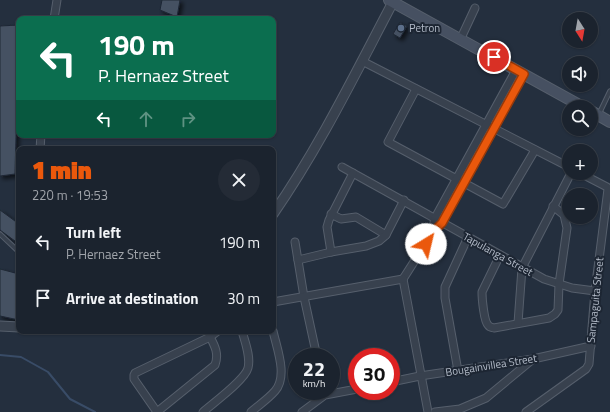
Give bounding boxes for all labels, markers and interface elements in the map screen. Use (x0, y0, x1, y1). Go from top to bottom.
north arrow (562, 12, 598, 48)
map controls (562, 12, 598, 224)
place label: Petron (409, 20, 440, 36)
text: 190 m (98, 23, 175, 66)
marker: Petron (396, 23, 406, 33)
icon: left (32, 32, 84, 84)
pin (477, 40, 511, 74)
icon: arrive (483, 46, 505, 68)
button: sound (562, 56, 598, 92)
text: P. Hernaez Street (98, 62, 229, 89)
button: search (562, 100, 598, 136)
icon: left (93, 108, 115, 130)
icon: ahead (135, 108, 157, 130)
icon: right (177, 108, 199, 130)
button: + (562, 144, 598, 180)
text: 1 min (32, 152, 92, 188)
button: close (218, 159, 260, 201)
text: 220 m · 19:53 (32, 185, 108, 205)
button: − (562, 188, 598, 224)
text: Turn left (66, 221, 121, 244)
position arrow (405, 223, 447, 265)
street label: Tapulanga Street (460, 228, 536, 280)
icon: left (32, 231, 54, 253)
text: 190 m (219, 231, 260, 254)
text: P. Hernaez Street (66, 244, 160, 264)
street label: Sampaguita Street (583, 256, 607, 344)
icon: arrive (32, 287, 54, 309)
text: Arrive at destination (66, 287, 199, 310)
text: 30 m (227, 287, 260, 310)
speed limit sign: 30 (348, 348, 400, 400)
street label: Bougainvillea Street (444, 350, 538, 380)
text: 22 (303, 353, 325, 384)
text: km/h (303, 376, 325, 391)

